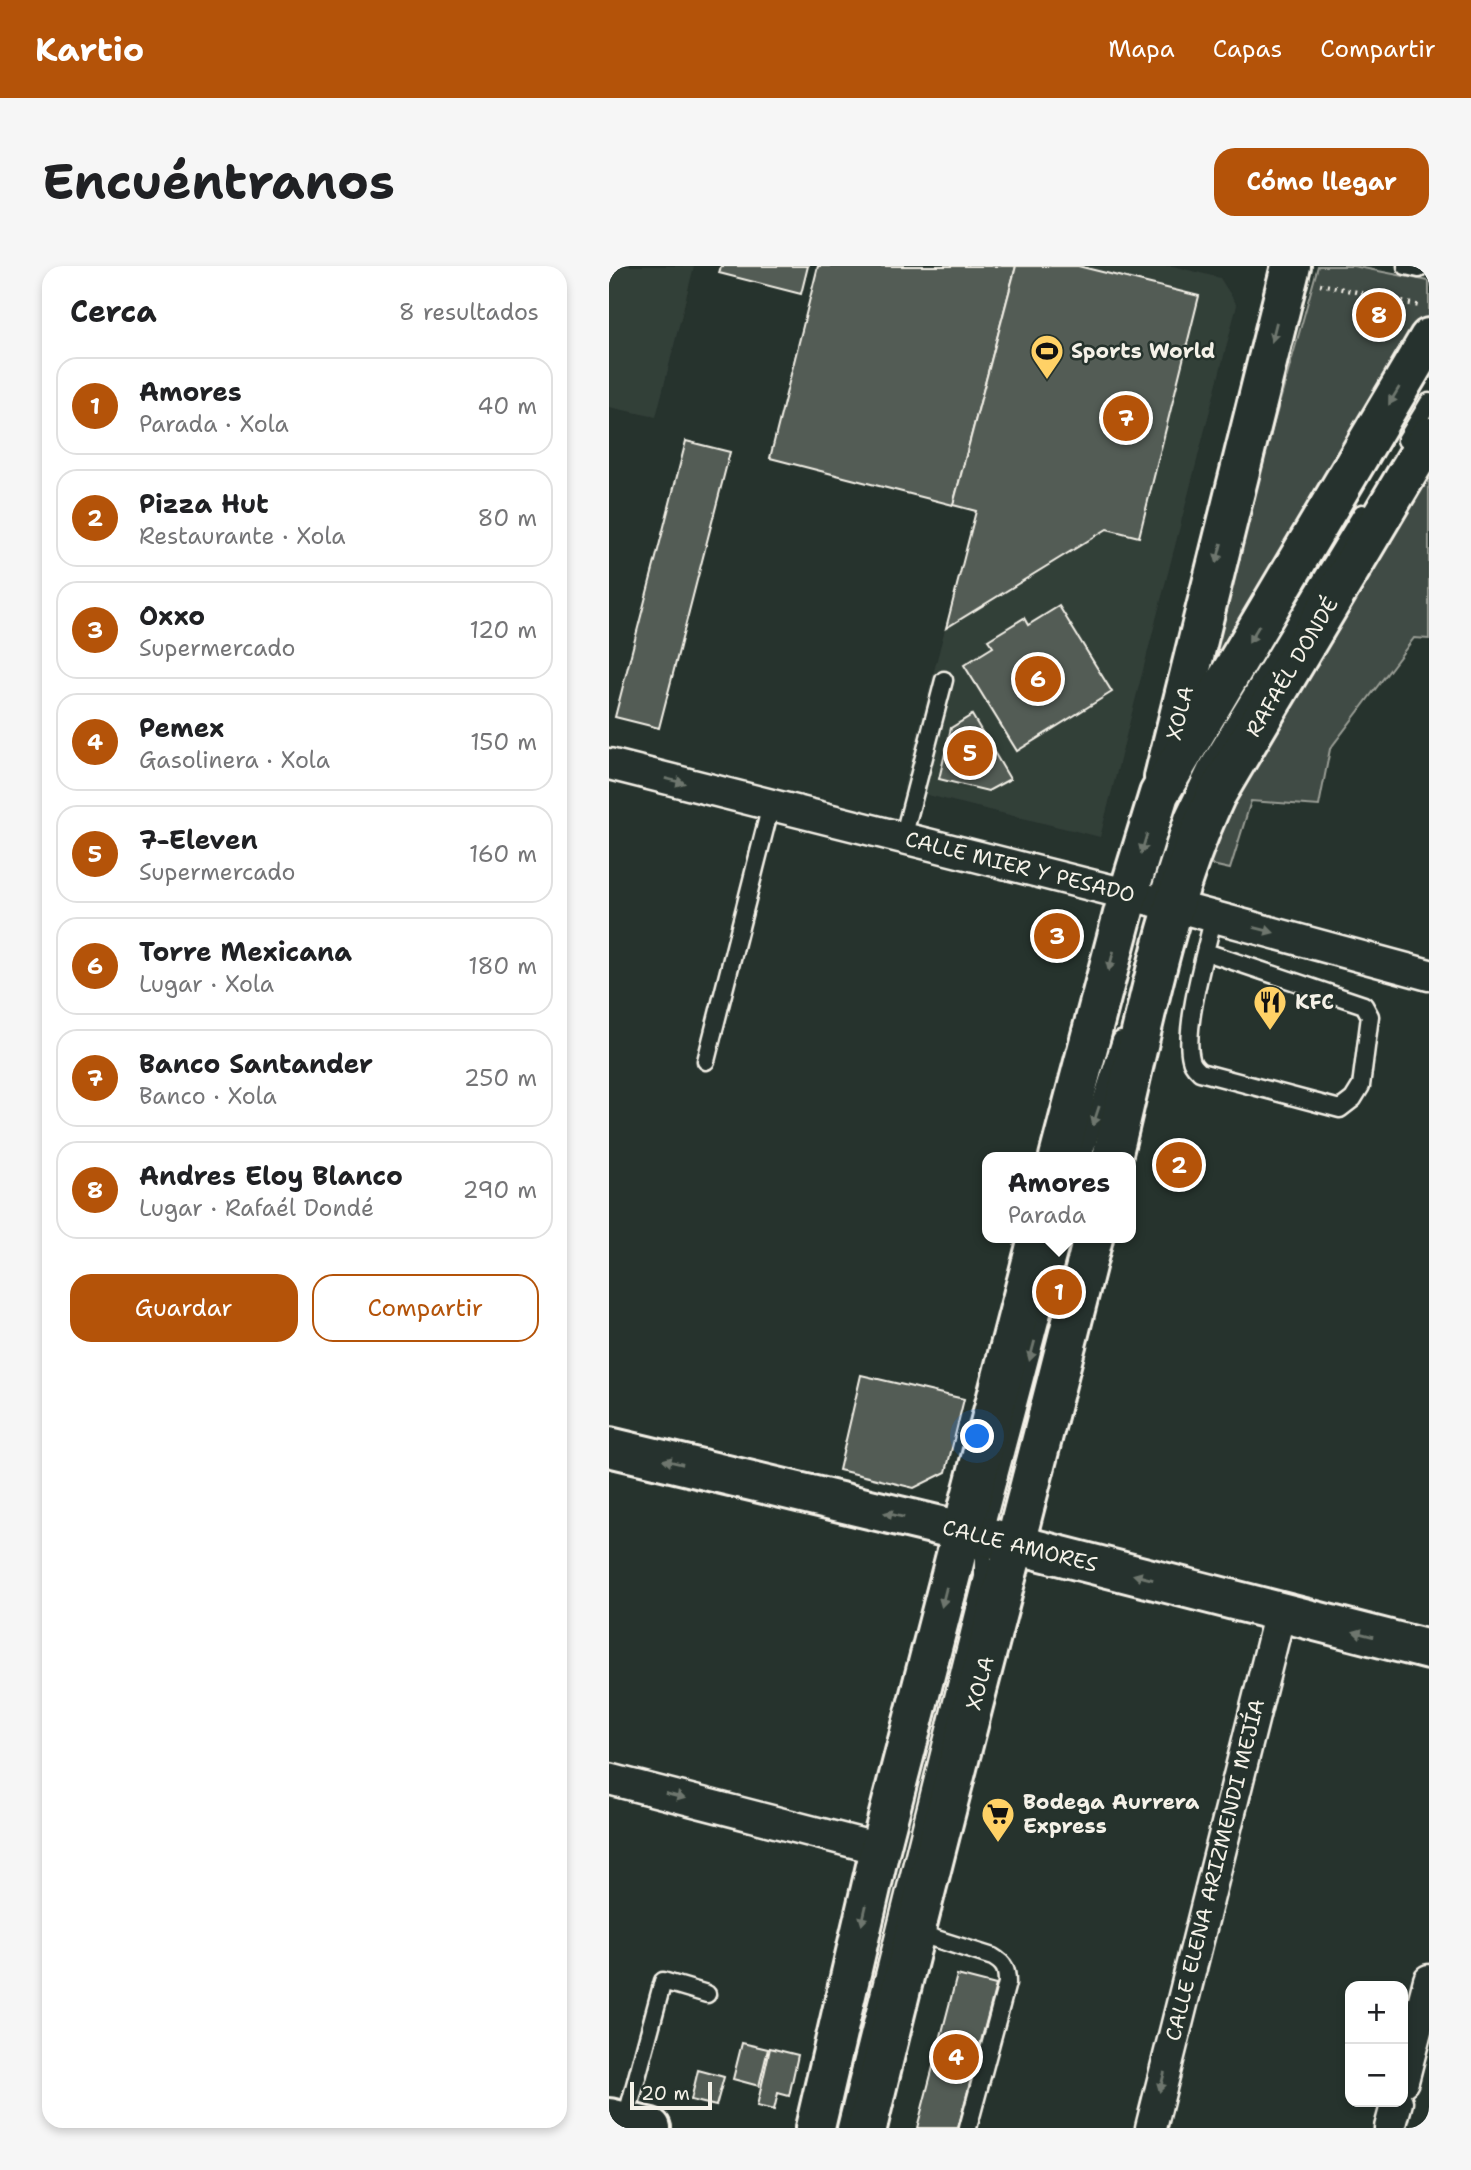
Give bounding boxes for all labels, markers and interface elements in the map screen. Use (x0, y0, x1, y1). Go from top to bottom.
text: Kartio (35, 27, 144, 72)
text: Mapa (1108, 33, 1175, 65)
text: Capas (1213, 33, 1282, 65)
text: Compartir (1320, 33, 1436, 65)
button: Cómo llegar (1214, 148, 1429, 216)
text: Encuéntranos (42, 149, 395, 215)
pin: 8 (1356, 289, 1402, 341)
text: Cerca (70, 291, 157, 332)
text: 8 resultados (399, 297, 539, 327)
one-way arrow (1268, 321, 1279, 343)
sports icon: Sports World (1028, 332, 1066, 381)
place label: Sports World (1071, 337, 1215, 365)
text: Amores (139, 374, 242, 409)
one-way arrow (1388, 387, 1401, 406)
text: 1 (90, 391, 100, 421)
text: 40 m (477, 391, 537, 421)
pin: 7 (1103, 392, 1149, 444)
text: Parada · Xola (139, 409, 289, 439)
text: Pizza Hut (139, 486, 269, 521)
text: 2 (87, 503, 103, 533)
text: 80 m (478, 503, 537, 533)
text: Restaurante · Xola (139, 521, 346, 551)
one-way arrow (1213, 542, 1224, 564)
street label: RAFAÉL DONDÉ (1238, 591, 1345, 742)
text: Oxxo (139, 598, 205, 633)
text: 3 (87, 615, 103, 645)
text: 120 m (469, 615, 537, 645)
one-way arrow (1247, 625, 1260, 644)
text: Supermercado (139, 633, 295, 663)
pin: 6 (1015, 653, 1061, 705)
street label: XOLA (1160, 683, 1200, 743)
text: Pemex (139, 710, 224, 745)
text: 4 (87, 727, 103, 757)
text: 150 m (470, 727, 537, 757)
pin: 5 (947, 727, 993, 779)
text: Gasolinera · Xola (139, 745, 330, 775)
one-way arrow (664, 776, 686, 787)
text: 7-Eleven (139, 822, 258, 857)
street label: CALLE MIER Y PESADO (902, 825, 1138, 909)
one-way arrow (1138, 834, 1148, 855)
text: 5 (88, 839, 102, 869)
text: 160 m (469, 839, 537, 869)
text: Supermercado (139, 857, 295, 887)
pin: 3 (1034, 910, 1080, 962)
one-way arrow (1253, 925, 1275, 936)
text: Torre Mexicana (139, 934, 352, 969)
one-way arrow (1105, 950, 1116, 972)
text: 6 (87, 951, 103, 981)
text: 180 m (468, 951, 537, 981)
text: Lugar · Xola (139, 969, 274, 999)
restaurant icon: KFC (1251, 983, 1289, 1032)
place label: KFC (1295, 988, 1334, 1016)
text: Banco Santander (139, 1046, 373, 1081)
text: 7 (87, 1063, 103, 1093)
text: 250 m (464, 1063, 537, 1093)
text: Banco · Xola (139, 1081, 277, 1111)
one-way arrow (1090, 1106, 1101, 1127)
pin: 2 (1156, 1139, 1202, 1191)
popup (982, 1152, 1136, 1243)
text: Andres Eloy Blanco (139, 1158, 403, 1193)
text: Amores (1008, 1165, 1110, 1200)
text: 8 (87, 1175, 103, 1205)
text: 290 m (463, 1175, 537, 1205)
text: Lugar · Rafaél Dondé (139, 1193, 374, 1223)
text: Parada (1008, 1200, 1086, 1230)
pin: 1 (1036, 1266, 1082, 1318)
button: Guardar (70, 1274, 298, 1342)
button: Compartir (312, 1274, 539, 1342)
one-way arrow (1026, 1340, 1037, 1362)
your location (960, 1419, 994, 1453)
one-way arrow (662, 1456, 684, 1467)
one-way arrow (883, 1509, 905, 1520)
street label: CALLE AMORES (940, 1513, 1100, 1579)
one-way arrow (1131, 1571, 1153, 1582)
one-way arrow (938, 1586, 949, 1608)
one-way arrow (1352, 1628, 1373, 1638)
street label: XOLA (959, 1653, 1001, 1713)
street label: CALLE ELENA ARIZMENDI MEJÍA (1158, 1696, 1271, 2044)
place label: Bodega Aurrera Express (1023, 1788, 1200, 1840)
one-way arrow (664, 1791, 686, 1802)
supermarket icon: Bodega Aurrera Express (979, 1795, 1017, 1844)
one-way arrow (859, 1904, 870, 1926)
map controls (1345, 1981, 1408, 2107)
button: + (1345, 1981, 1408, 2044)
pin: 4 (933, 2031, 979, 2083)
button: − (1345, 2044, 1408, 2107)
one-way arrow (1156, 2072, 1167, 2094)
scale bar (630, 2079, 712, 2111)
text: 20 m (641, 2081, 690, 2106)

